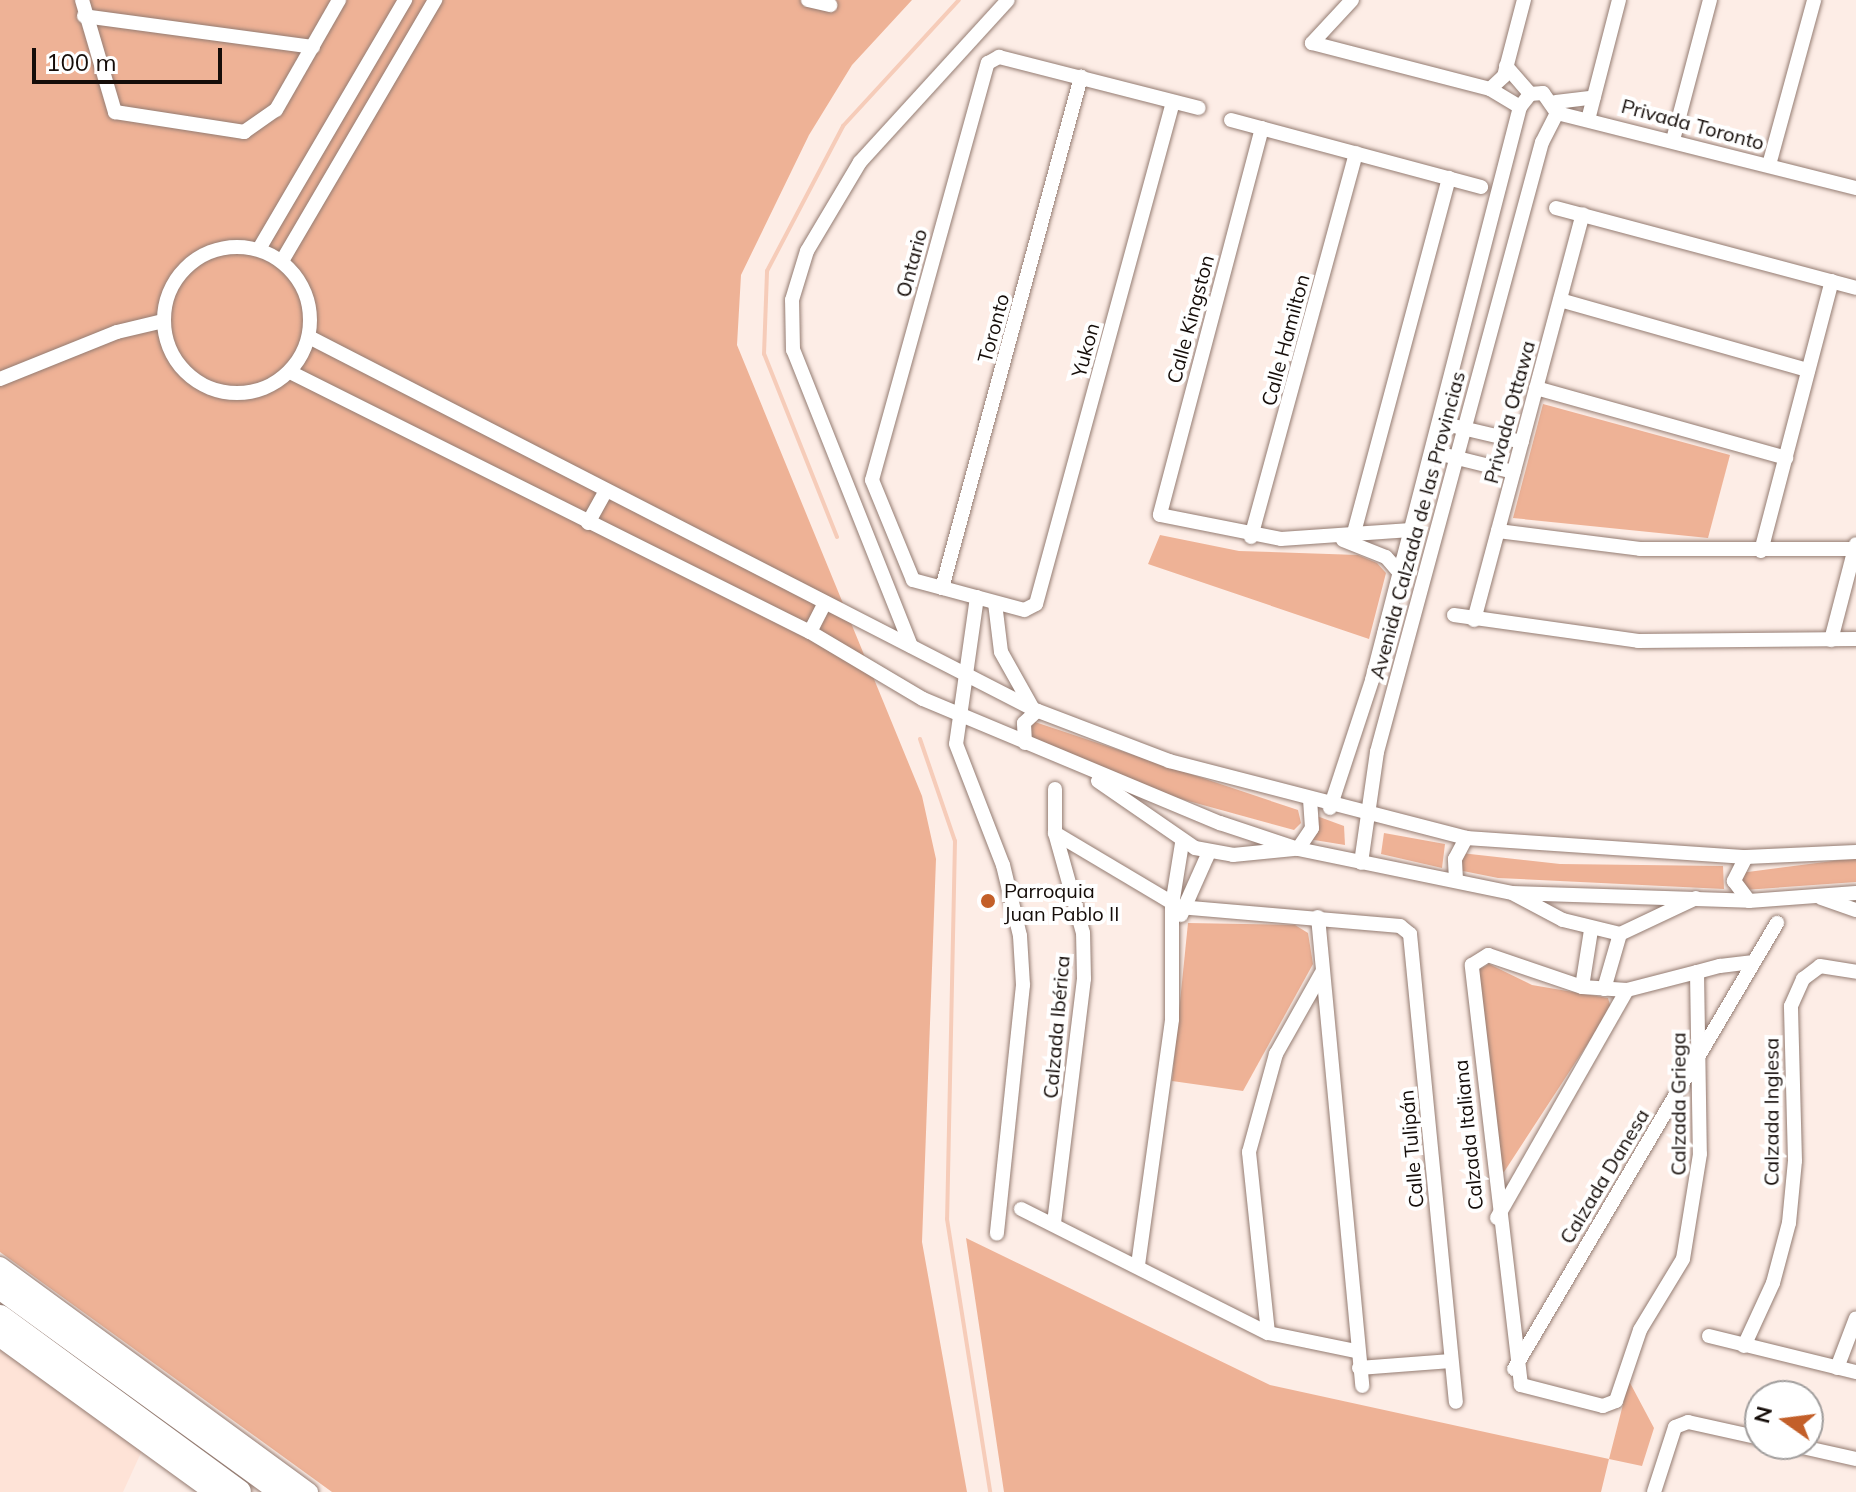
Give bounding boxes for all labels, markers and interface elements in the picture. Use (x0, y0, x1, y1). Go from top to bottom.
scale bar (36, 32, 226, 82)
text: 100 m (46, 47, 117, 77)
street label: Privada Toronto (1619, 93, 1767, 155)
street label: Ontario (890, 226, 932, 300)
street label: Calle Kingston (1161, 252, 1219, 386)
street label: Calle Hamilton (1256, 271, 1314, 409)
street label: Toronto (972, 291, 1014, 365)
street label: Yukon (1066, 320, 1104, 380)
street label: Privada Ottawa (1478, 338, 1540, 486)
street label: Avenida Calzada de las Provincias (1364, 368, 1470, 682)
place label: Parroquia Juan Pablo II (1004, 878, 1119, 925)
marker: Parroquia Juan Pablo II (979, 892, 997, 910)
street label: Calzada Ibérica (1038, 954, 1074, 1100)
street label: Calzada Griega (1666, 1032, 1690, 1176)
street label: Calzada Inglesa (1759, 1038, 1783, 1186)
street label: Calzada Italiana (1448, 1059, 1488, 1211)
street label: Calle Tulipán (1394, 1089, 1428, 1209)
street label: Calzada Danesa (1554, 1104, 1654, 1248)
north arrow (1744, 1380, 1824, 1460)
text: N (1747, 1403, 1778, 1426)

